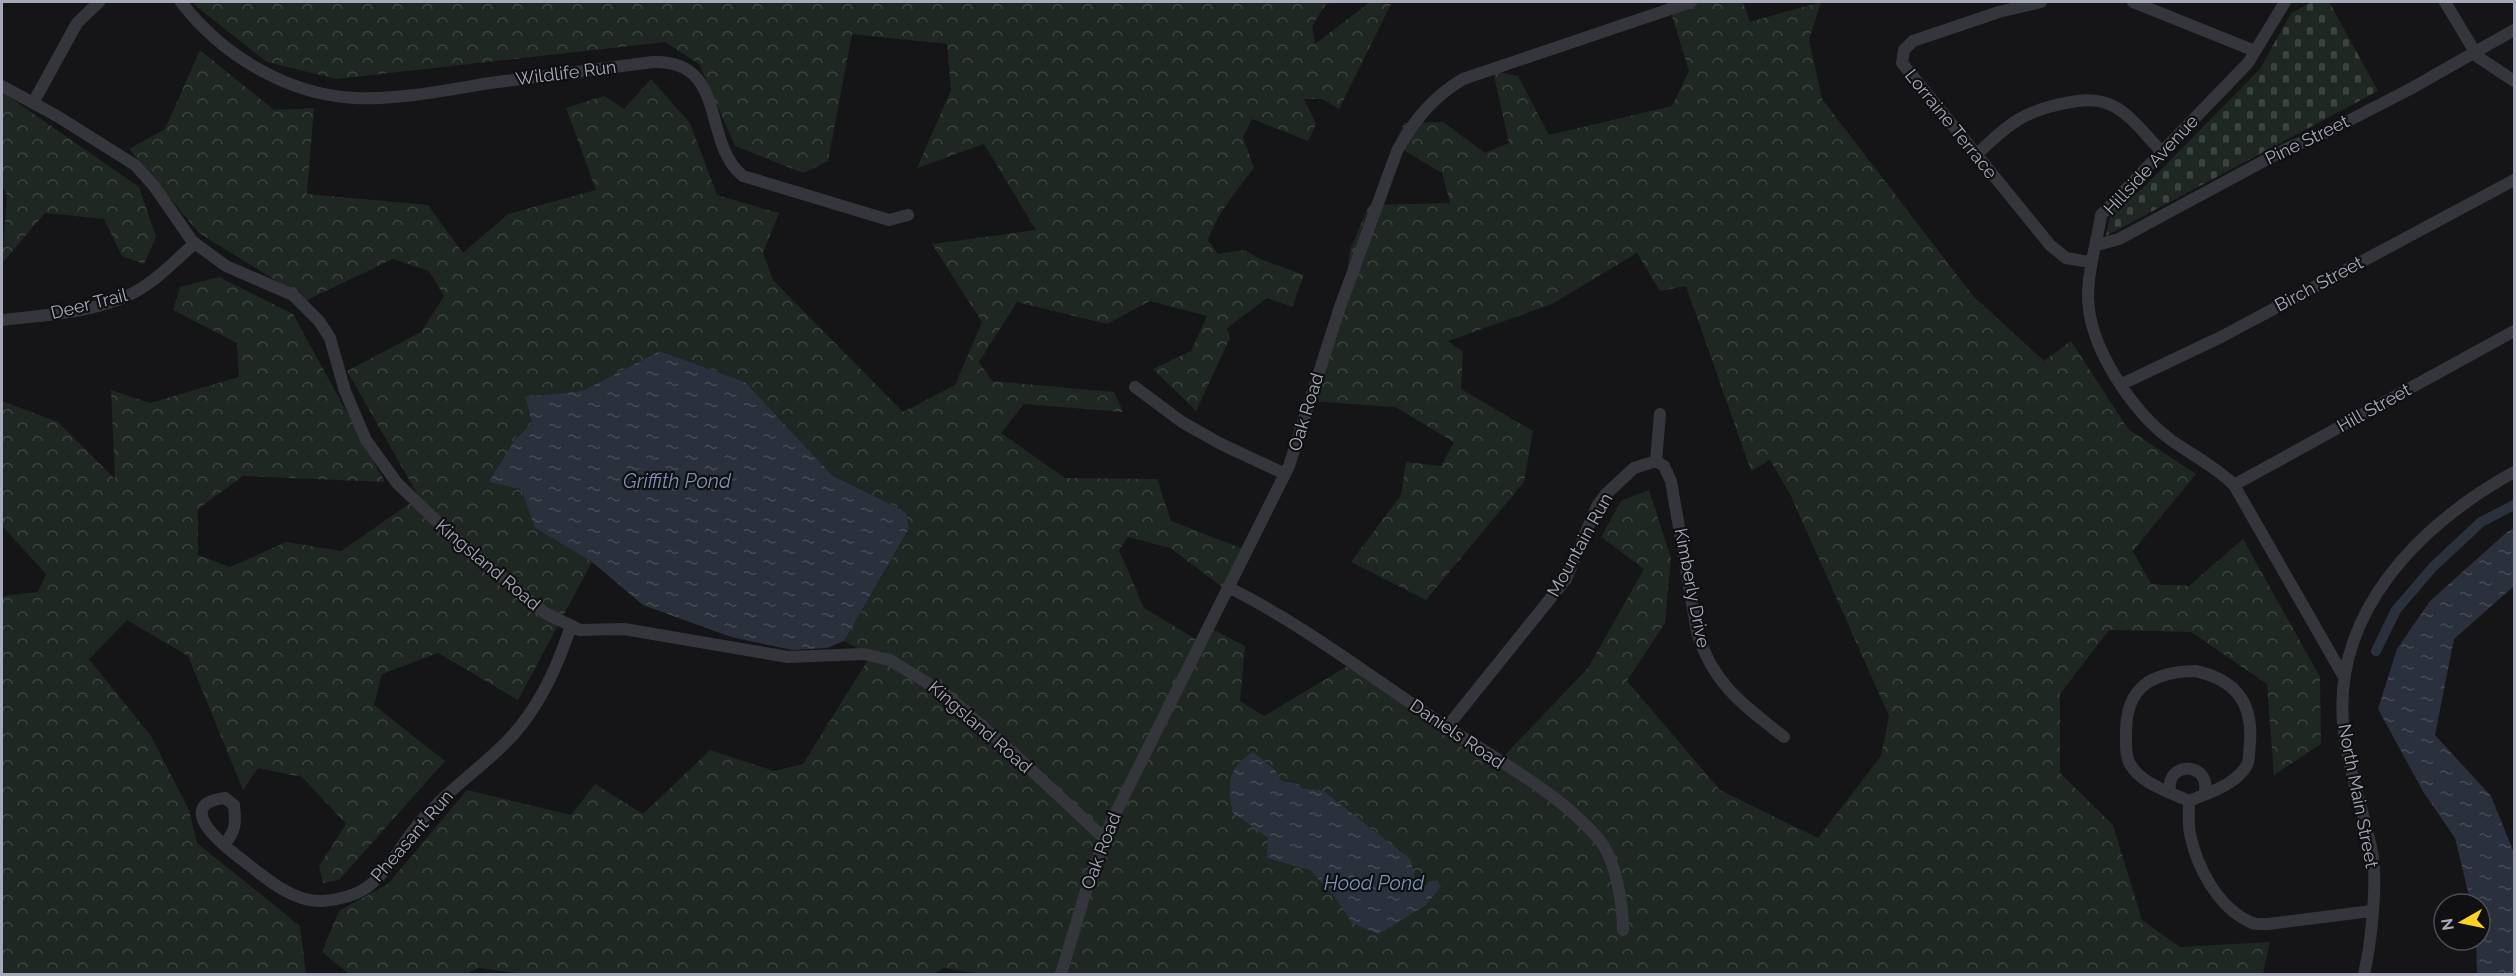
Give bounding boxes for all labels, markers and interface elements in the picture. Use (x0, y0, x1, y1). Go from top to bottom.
street label: Wildlife Run (514, 56, 617, 89)
street label: Lorraine Terrace (1901, 65, 2002, 183)
street label: Hillside Avenue (2099, 110, 2202, 219)
street label: Pine Street (2261, 110, 2352, 169)
street label: Birch Street (2271, 252, 2366, 316)
street label: Deer Trail (48, 284, 129, 323)
street label: Oak Road (1284, 370, 1327, 453)
street label: Hill Street (2333, 379, 2414, 436)
water label: Griffith Pond (623, 469, 732, 493)
street label: Mountain Run (1542, 489, 1617, 600)
street label: Kingsland Road (432, 515, 545, 614)
street label: Kimberly Drive (1671, 526, 1714, 650)
street label: Kingsland Road (924, 676, 1036, 777)
street label: Daniels Road (1406, 694, 1508, 773)
street label: North Main Street (2334, 722, 2383, 870)
street label: Pheasant Run (366, 786, 457, 886)
street label: Oak Road (1076, 809, 1125, 892)
water label: Hood Pond (1324, 871, 1425, 895)
north arrow (2432, 892, 2492, 952)
text: N (2437, 917, 2458, 932)

